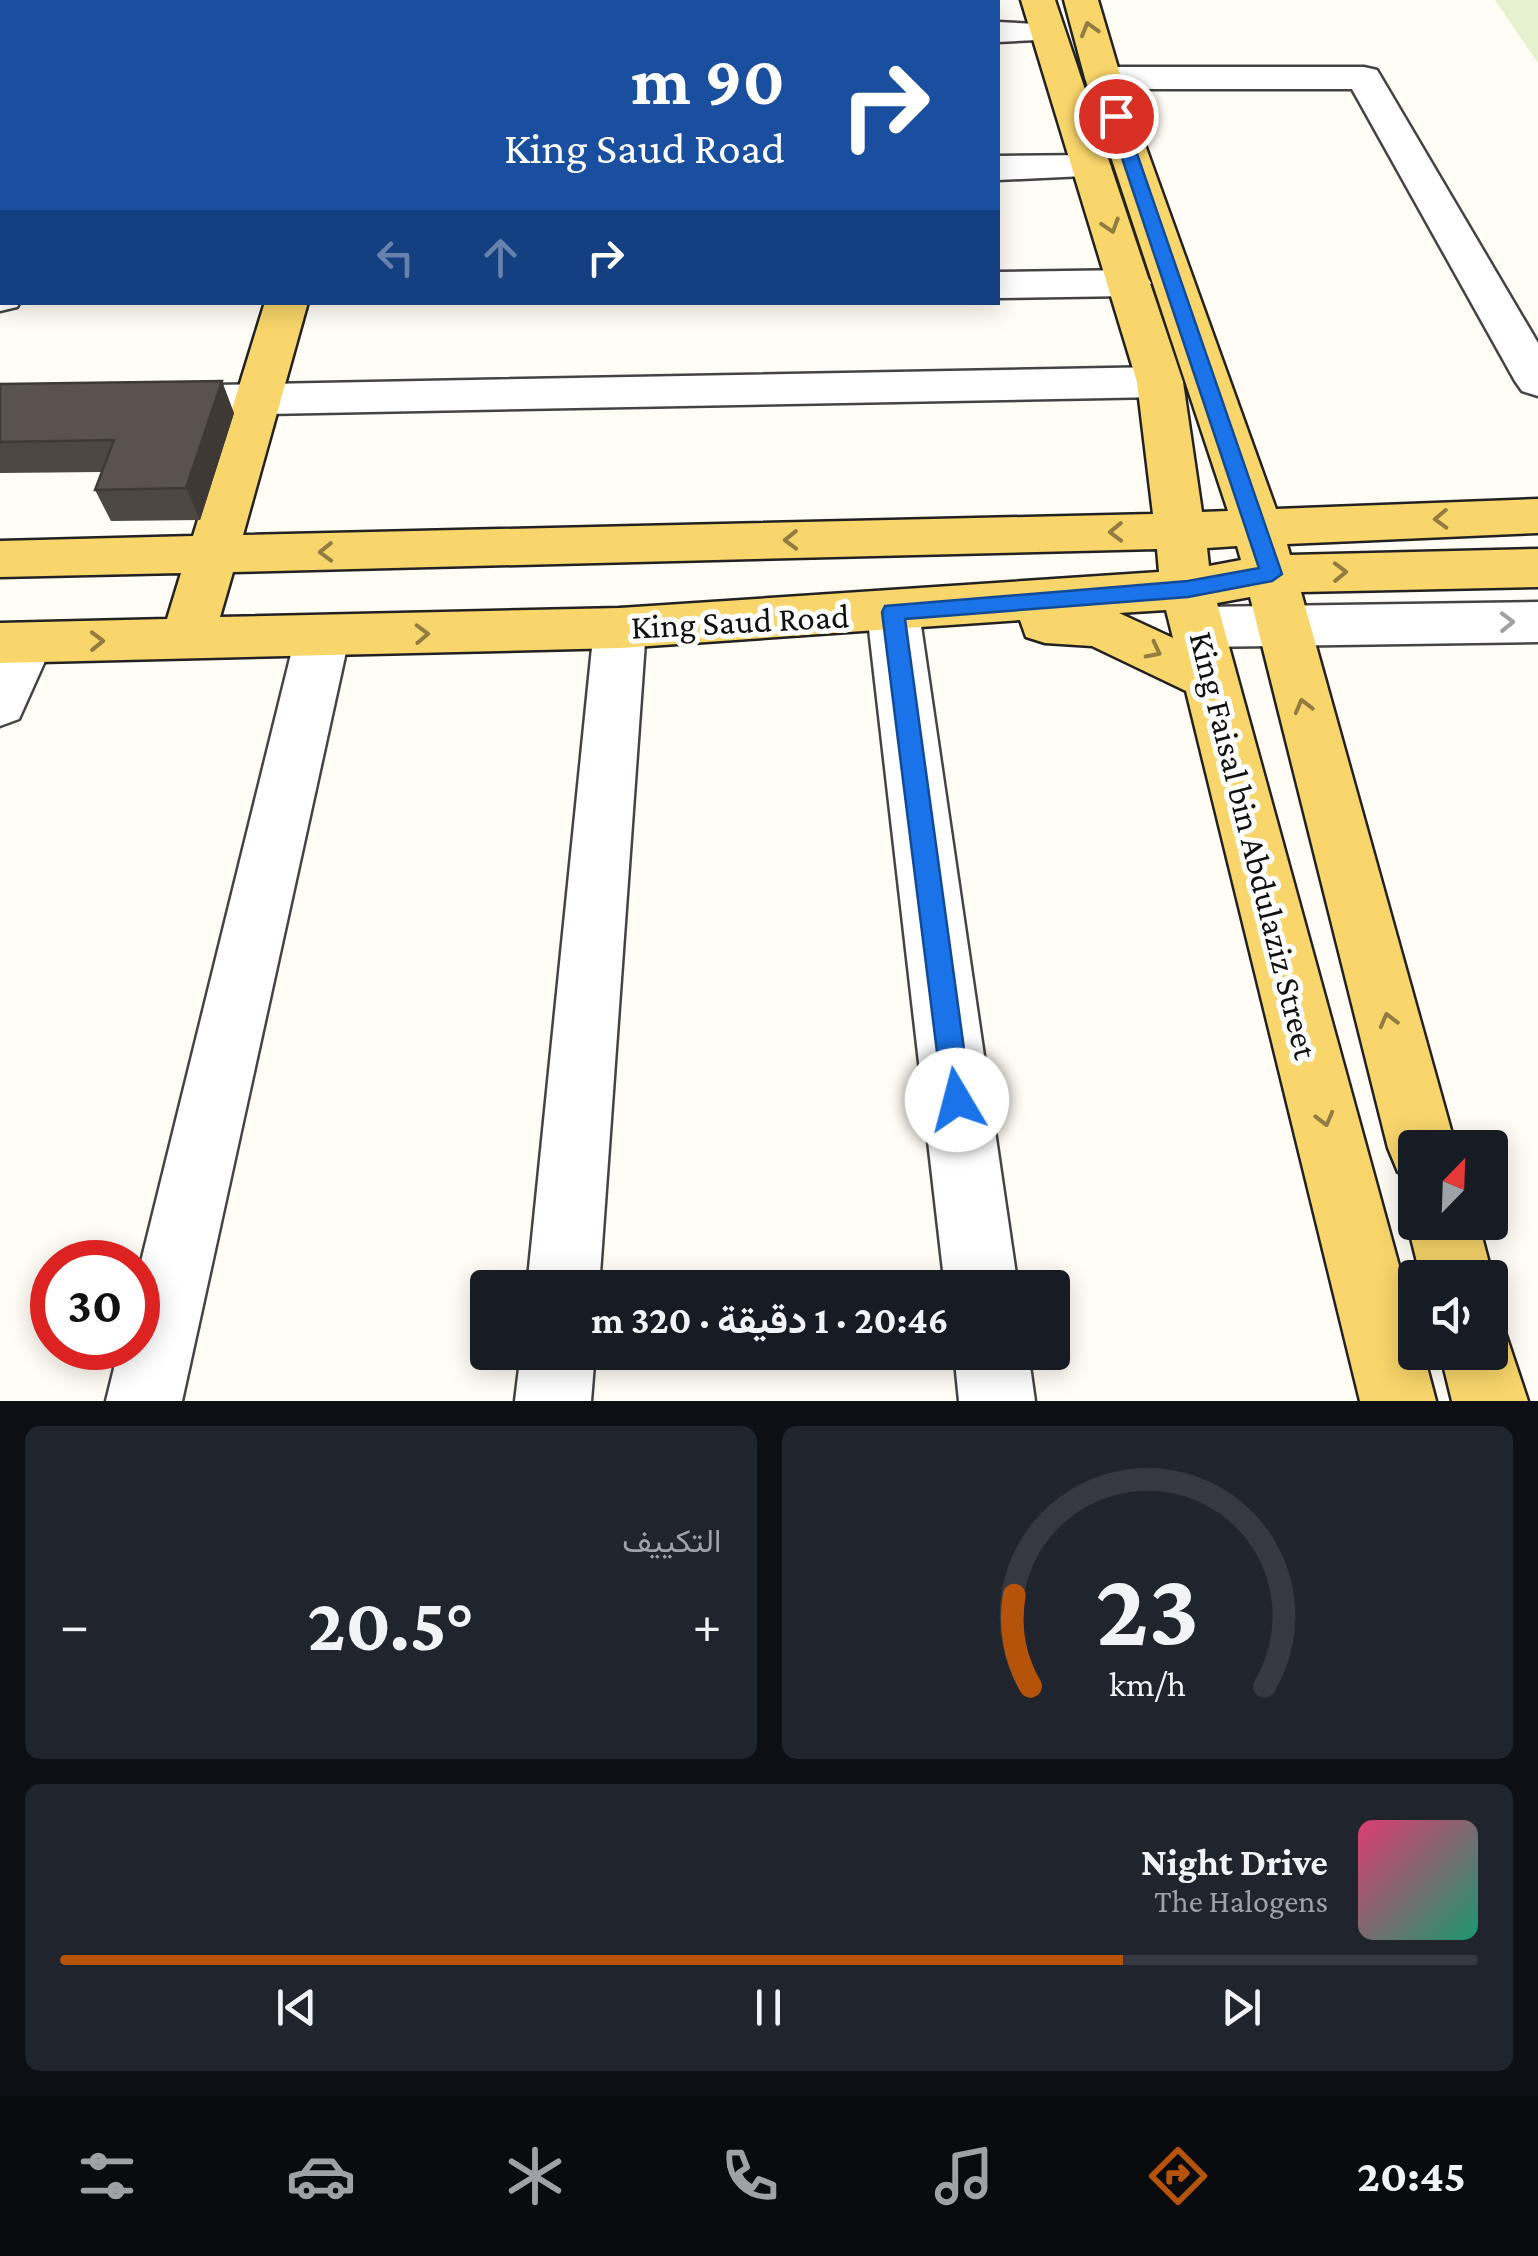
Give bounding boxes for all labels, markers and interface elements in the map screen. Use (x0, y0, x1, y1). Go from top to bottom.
one-way arrow (1080, 21, 1101, 38)
icon: right (820, 40, 950, 170)
text: 90 m (632, 41, 785, 119)
pin (1074, 74, 1159, 159)
icon: arrive (1089, 89, 1144, 144)
text: King Saud Road (504, 123, 785, 173)
one-way arrow (1100, 216, 1120, 233)
icon: left (368, 230, 423, 285)
icon: ahead (473, 230, 528, 285)
icon: right (578, 230, 633, 285)
one-way arrow (1432, 509, 1448, 530)
one-way arrow (1107, 522, 1123, 543)
one-way arrow (782, 530, 798, 551)
one-way arrow (318, 541, 334, 562)
one-way arrow (1332, 562, 1348, 583)
street label: King Saud Road (630, 596, 850, 647)
one-way arrow (1499, 612, 1515, 633)
one-way arrow (415, 624, 431, 645)
street label: King Faisal bin Abdulaziz Street (1181, 627, 1326, 1063)
one-way arrow (90, 631, 106, 652)
one-way arrow (1144, 639, 1162, 659)
one-way arrow (1294, 698, 1315, 715)
one-way arrow (1378, 1011, 1399, 1029)
position arrow (905, 1048, 1009, 1152)
one-way arrow (1313, 1110, 1334, 1127)
north arrow (1398, 1130, 1508, 1240)
map controls (1398, 1130, 1508, 1370)
speed limit sign: 30 (30, 1240, 160, 1370)
button: sound (1398, 1260, 1508, 1370)
text: 20:46 · 1 دقيقة · 320 m (592, 1299, 948, 1341)
text: التكييف (622, 1523, 722, 1559)
text: 23 (1095, 1551, 1199, 1666)
text: 20.5° (307, 1583, 474, 1666)
text: − (60, 1594, 89, 1655)
text: + (692, 1594, 721, 1655)
text: km/h (1109, 1664, 1186, 1704)
text: Night Drive (1141, 1841, 1328, 1883)
text: The Halogens (1154, 1883, 1328, 1919)
icon: previous (269, 1980, 324, 2035)
icon: pause (741, 1980, 796, 2035)
icon: next (1214, 1980, 1269, 2035)
icon: filters (72, 2141, 142, 2211)
icon: car (286, 2141, 356, 2211)
icon: climate (500, 2141, 570, 2211)
icon: phone (715, 2141, 785, 2211)
icon: music (929, 2141, 999, 2211)
icon: directions (1143, 2141, 1213, 2211)
text: 20:45 (1357, 2151, 1466, 2201)

